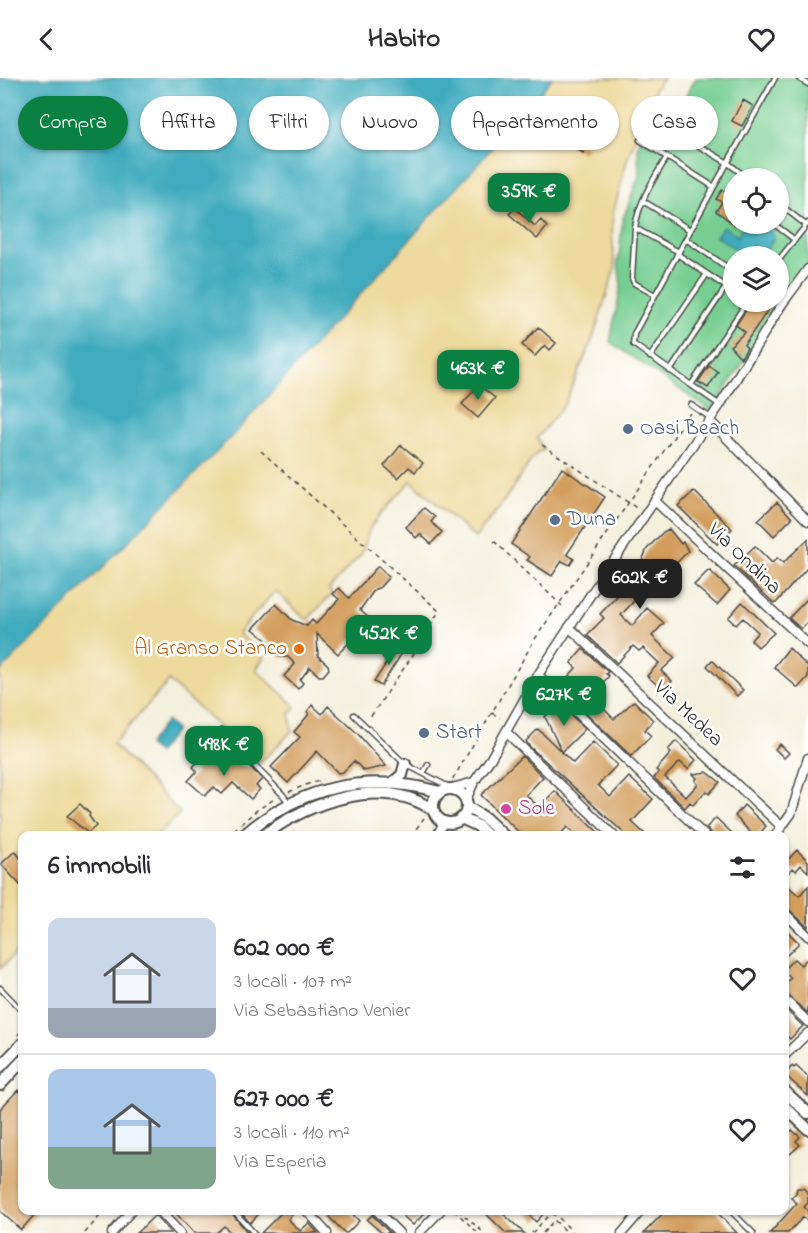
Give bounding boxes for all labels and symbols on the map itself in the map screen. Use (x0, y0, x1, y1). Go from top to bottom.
pin: 359K € (480, 173, 578, 224)
pin: 463K € (429, 350, 527, 401)
place label: Oasi Beach (640, 414, 739, 444)
marker: Oasi Beach (621, 422, 635, 436)
place label: Duna (566, 505, 616, 535)
marker: Duna (548, 513, 562, 527)
street label: Via Ondina (700, 515, 788, 602)
pin: 602K € (591, 559, 689, 610)
pin: 452K € (340, 615, 438, 666)
place label: Al Granso Stanco (135, 634, 287, 664)
marker: Al Granso Stanco (292, 642, 306, 656)
street label: Via Medea (646, 673, 730, 754)
pin: 627K € (515, 676, 613, 727)
place label: Start (436, 718, 481, 748)
pin: 498K € (175, 726, 273, 777)
marker: Start (417, 726, 431, 740)
place label: Sole (518, 794, 555, 824)
marker: Sole (499, 802, 513, 816)

